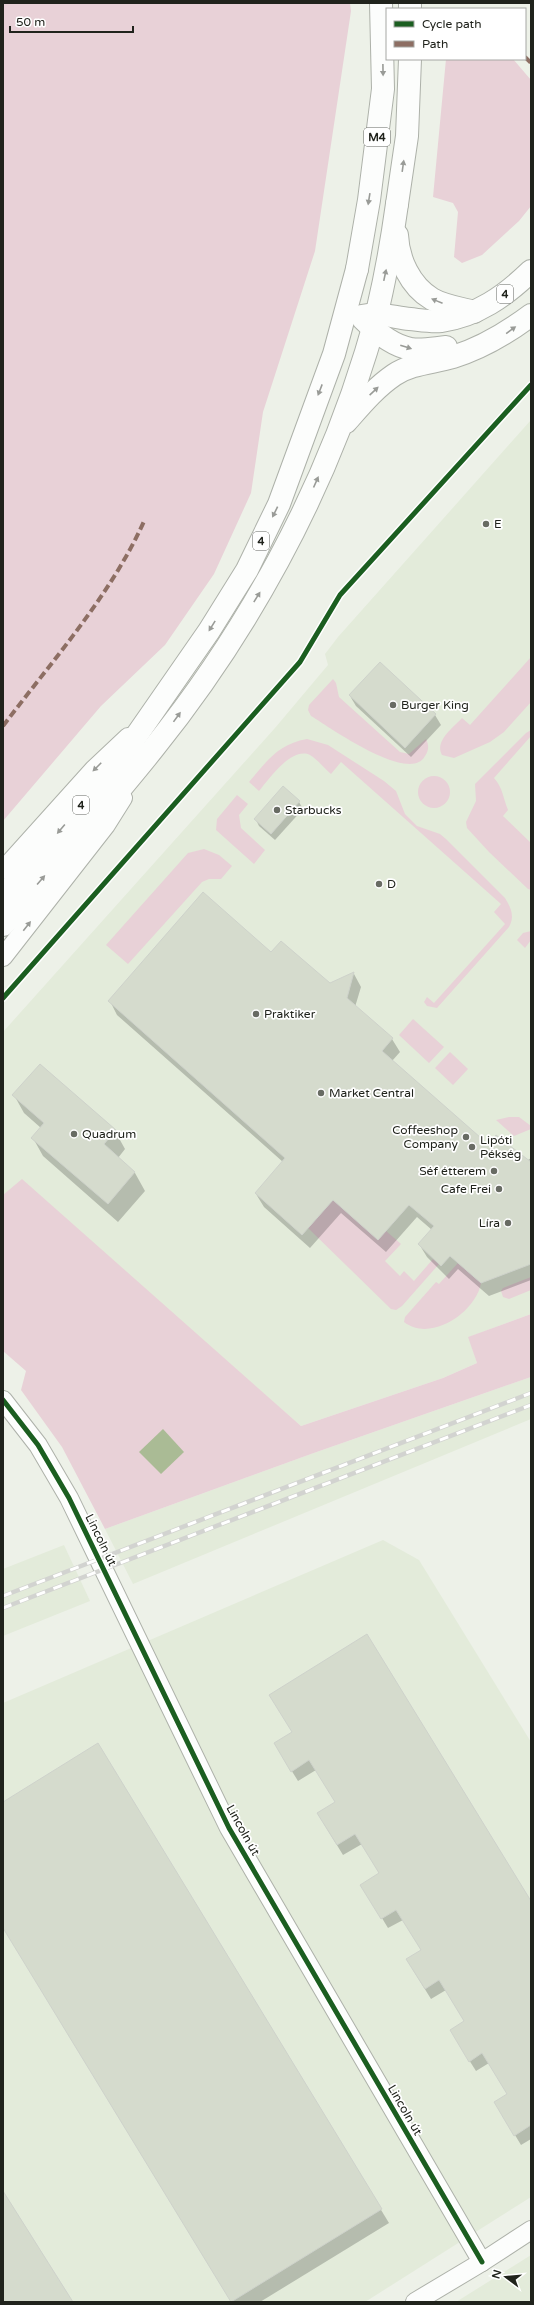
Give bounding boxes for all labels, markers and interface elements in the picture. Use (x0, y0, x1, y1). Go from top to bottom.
scale bar (10, 8, 133, 34)
legend (386, 8, 526, 60)
text: 50 m (16, 15, 45, 29)
text: Cycle path (422, 17, 481, 31)
text: Path (422, 37, 448, 51)
one-way arrow (380, 64, 386, 77)
road number: M4 (364, 128, 390, 146)
one-way arrow (400, 159, 406, 172)
one-way arrow (366, 193, 372, 205)
one-way arrow (382, 269, 388, 281)
road number: 4 (497, 285, 513, 303)
one-way arrow (432, 298, 443, 304)
one-way arrow (505, 326, 516, 334)
one-way arrow (401, 344, 413, 350)
one-way arrow (317, 385, 323, 397)
one-way arrow (369, 386, 379, 396)
one-way arrow (313, 476, 319, 488)
one-way arrow (272, 507, 278, 518)
place label: E (494, 517, 502, 531)
marker: E (481, 519, 491, 529)
road number: 4 (253, 532, 269, 550)
one-way arrow (253, 592, 260, 603)
one-way arrow (209, 620, 216, 632)
place label: Burger King (401, 698, 469, 712)
marker: Burger King (388, 700, 398, 710)
one-way arrow (173, 712, 181, 722)
one-way arrow (92, 762, 101, 772)
road number: 4 (73, 796, 89, 814)
place label: Starbucks (285, 803, 342, 817)
marker: Starbucks (272, 805, 282, 815)
one-way arrow (56, 824, 65, 834)
one-way arrow (37, 875, 46, 885)
place label: D (387, 877, 396, 891)
marker: D (374, 879, 384, 889)
one-way arrow (23, 921, 31, 932)
place label: Praktiker (264, 1007, 316, 1021)
marker: Praktiker (251, 1009, 261, 1019)
place label: Market Central (329, 1086, 414, 1100)
marker: Market Central (316, 1088, 326, 1098)
place label: Coffeeshop Company (392, 1123, 459, 1151)
place label: Quadrum (82, 1127, 136, 1141)
marker: Quadrum (69, 1129, 79, 1139)
marker: Coffeeshop Company (461, 1132, 471, 1142)
place label: Lipóti Pékség (480, 1133, 521, 1161)
marker: Lipóti Pékség (467, 1142, 477, 1152)
place label: Séf étterem (419, 1164, 486, 1178)
marker: Séf étterem (489, 1166, 499, 1176)
place label: Cafe Frei (441, 1182, 491, 1196)
marker: Cafe Frei (494, 1184, 504, 1194)
place label: Líra (479, 1216, 500, 1230)
marker: Líra (503, 1218, 513, 1228)
street label: Lincoln út (82, 1512, 120, 1569)
street label: Lincoln út (223, 1802, 263, 1858)
street label: Lincoln út (385, 2082, 425, 2138)
north arrow (486, 2257, 526, 2297)
text: N (489, 2268, 504, 2280)

